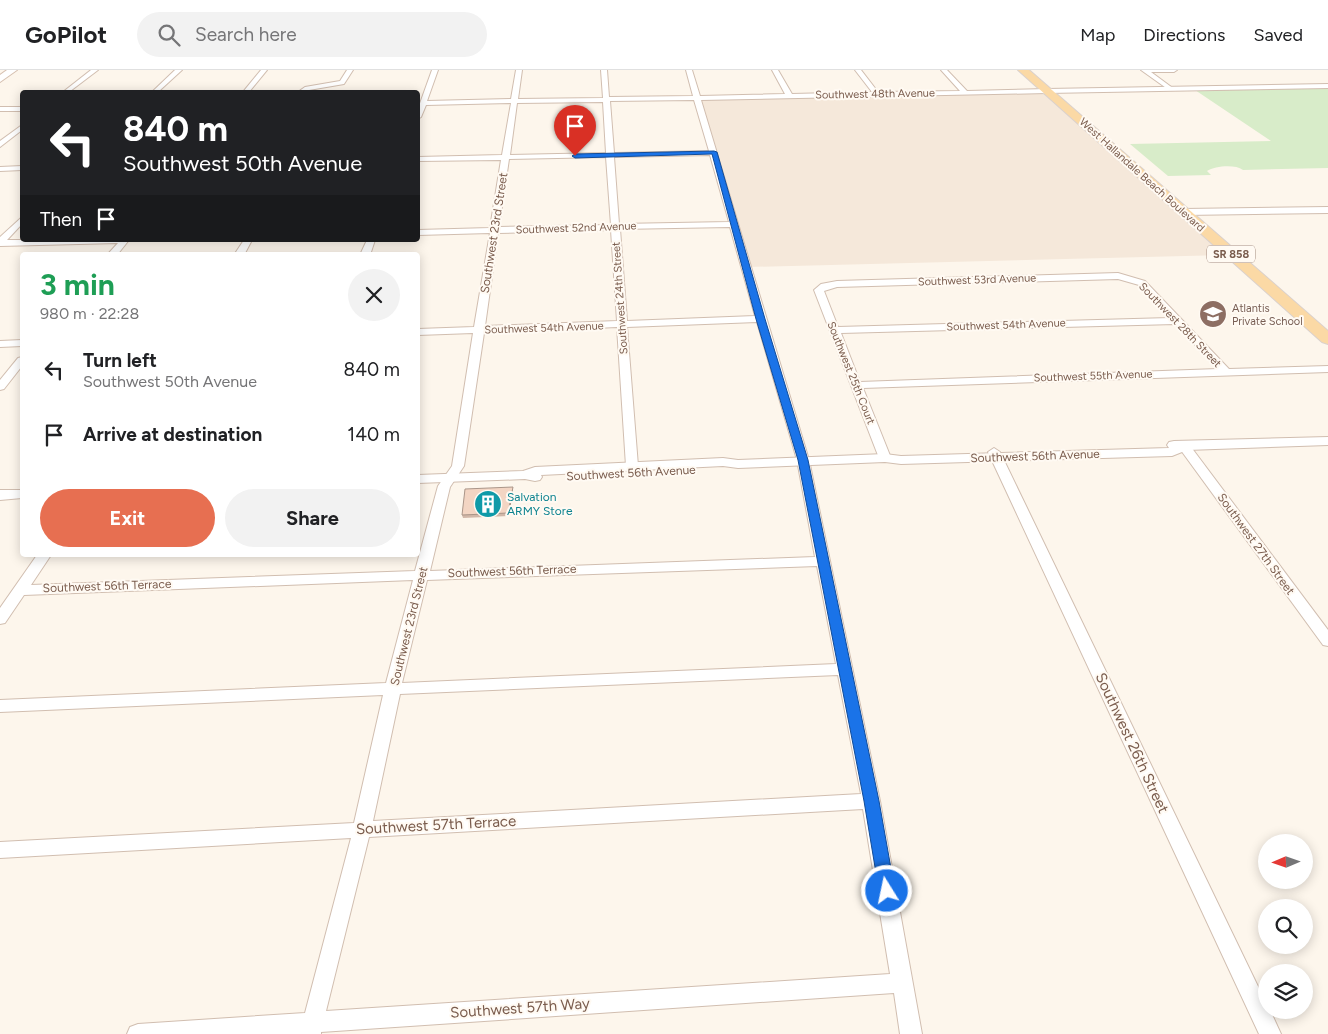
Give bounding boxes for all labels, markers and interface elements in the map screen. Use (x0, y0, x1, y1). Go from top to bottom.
search box (137, 12, 487, 57)
text: GoPilot (25, 20, 107, 49)
icon: search (155, 21, 183, 49)
text: Search here (195, 23, 297, 46)
text: Map (1080, 24, 1115, 46)
text: Directions (1143, 24, 1225, 46)
text: Saved (1253, 24, 1303, 46)
street label: Southwest 48th Avenue (815, 86, 935, 102)
pin (554, 105, 596, 156)
text: 840 m (123, 108, 228, 150)
icon: left (40, 110, 105, 175)
icon: arrive (561, 112, 589, 140)
street label: West Hallandale Beach Boulevard (1077, 115, 1207, 235)
text: Southwest 50th Avenue (123, 150, 362, 177)
street label: Southwest 23rd Street (478, 171, 511, 294)
icon: arrive (92, 205, 120, 233)
text: Then (40, 208, 82, 231)
street label: Southwest 52nd Avenue (515, 219, 637, 237)
street label: Southwest 24th Street (610, 241, 630, 355)
road number: SR 858 (1207, 245, 1255, 262)
text: 3 min (40, 266, 115, 303)
button: close (348, 269, 400, 321)
street label: Southwest 53rd Avenue (918, 271, 1036, 289)
street label: Southwest 28th Street (1136, 280, 1224, 370)
school or university icon: Atlantis Private School (1198, 299, 1228, 329)
place label: Atlantis Private School (1232, 302, 1303, 328)
text: 980 m · 22:28 (40, 304, 139, 323)
street label: Southwest 54th Avenue (946, 316, 1066, 334)
street label: Southwest 54th Avenue (484, 319, 604, 337)
street label: Southwest 25th Court (824, 320, 878, 426)
text: Turn left (83, 349, 157, 372)
icon: left (40, 356, 68, 384)
text: 840 m (343, 358, 400, 381)
street label: Southwest 55th Avenue (1033, 367, 1153, 385)
text: Southwest 50th Avenue (83, 372, 257, 391)
icon: arrive (40, 421, 68, 449)
text: Arrive at destination (83, 423, 262, 446)
text: 140 m (347, 423, 400, 446)
street label: Southwest 56th Avenue (970, 447, 1100, 465)
street label: Southwest 56th Avenue (566, 463, 696, 483)
button: Exit (40, 489, 215, 547)
button: Share (225, 489, 400, 547)
building icon: Salvation ARMY Store (473, 489, 503, 519)
place label: Salvation ARMY Store (507, 490, 573, 518)
street label: Southwest 27th Street (1214, 491, 1298, 598)
street label: Southwest 56th Terrace (447, 562, 577, 580)
street label: Southwest 23rd Street (387, 565, 431, 687)
street label: Southwest 56th Terrace (42, 577, 172, 595)
street label: Southwest 26th Street (1092, 670, 1173, 816)
street label: Southwest 57th Terrace (355, 812, 517, 838)
north arrow (1258, 834, 1312, 889)
map controls (1258, 834, 1313, 1019)
position arrow (860, 864, 912, 916)
button: search (1258, 899, 1313, 954)
button: layers (1258, 964, 1313, 1019)
street label: Southwest 57th Way (450, 994, 591, 1022)

